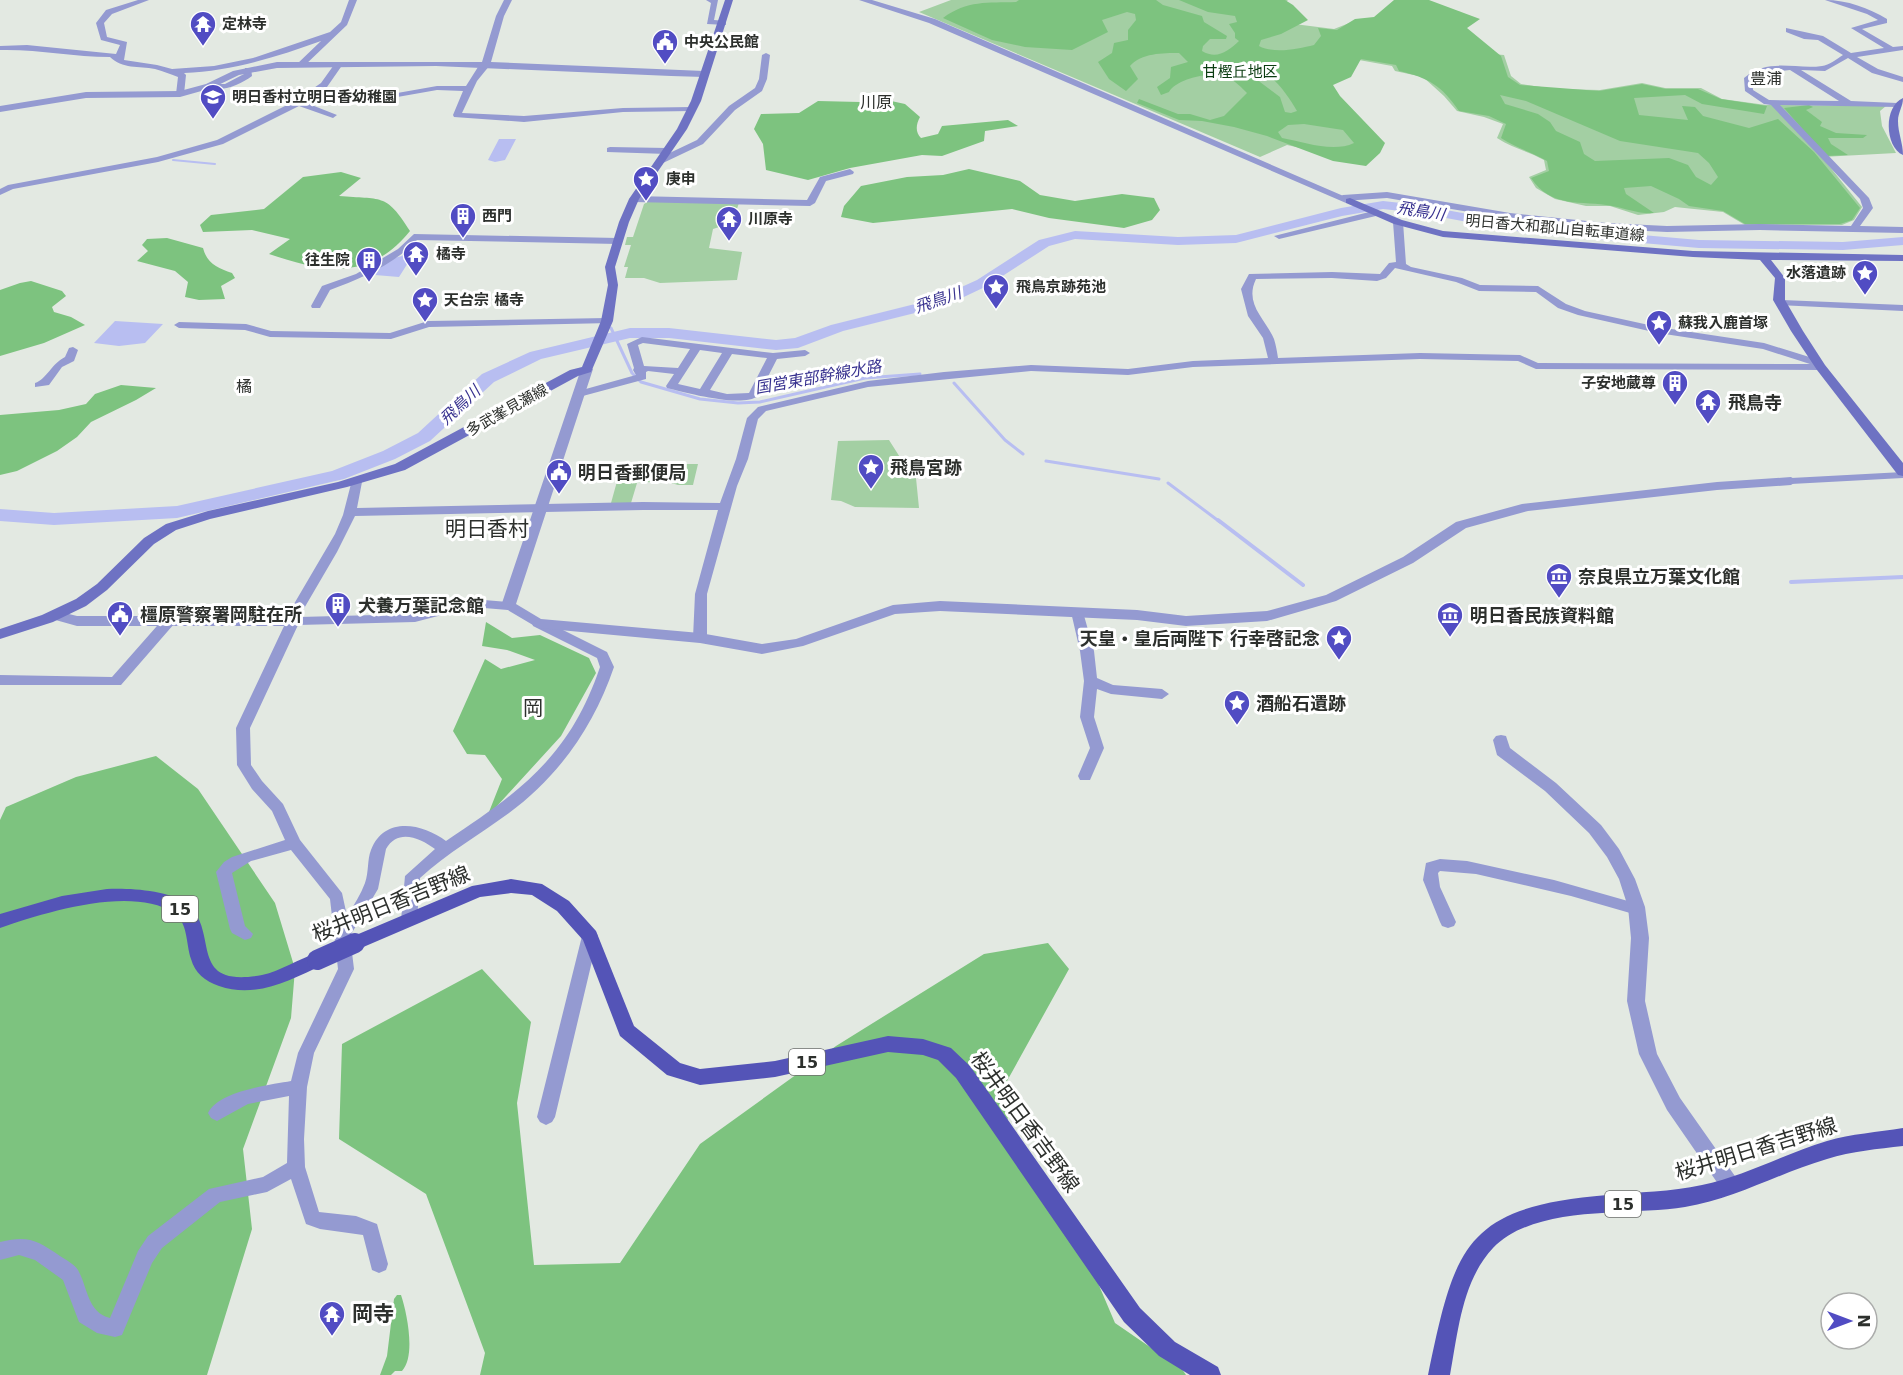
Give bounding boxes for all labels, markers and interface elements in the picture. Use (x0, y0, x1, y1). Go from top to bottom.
temple icon: 定林寺 (188, 9, 218, 47)
place label: 定林寺 (222, 15, 267, 33)
public building icon: 中央公民館 (650, 27, 680, 65)
place label: 中央公民館 (684, 33, 759, 51)
park label: 甘樫丘地区 (1202, 63, 1278, 81)
district label: 豊浦 (1750, 69, 1782, 88)
school or university icon: 明日香村立明日香幼稚園 (198, 82, 228, 120)
place label: 明日香村立明日香幼稚園 (232, 88, 397, 106)
district label: 川原 (860, 93, 892, 112)
place icon: 庚申 (631, 164, 661, 202)
place label: 庚申 (666, 170, 696, 188)
water label: 飛鳥川 (1396, 198, 1448, 224)
building icon: 西門 (448, 201, 478, 239)
temple icon: 川原寺 (714, 204, 744, 242)
place label: 西門 (482, 207, 512, 225)
place label: 川原寺 (748, 210, 793, 228)
street label: 明日香大和郡山自転車道線 (1465, 211, 1645, 245)
temple icon: 橘寺 (401, 239, 431, 277)
building icon: 往生院 (354, 245, 384, 283)
place label: 橘寺 (436, 245, 466, 263)
place label: 往生院 (305, 251, 350, 269)
place icon: 水落遺跡 (1850, 258, 1880, 296)
place label: 水落遺跡 (1786, 264, 1846, 282)
place icon: 飛鳥京跡苑池 (981, 272, 1011, 310)
place label: 飛鳥京跡苑池 (1016, 278, 1106, 296)
water label: 飛鳥川 (912, 283, 966, 317)
place icon: 天台宗 橘寺 (410, 285, 440, 323)
place label: 天台宗 橘寺 (444, 291, 524, 309)
place icon: 蘇我入鹿首塚 (1644, 308, 1674, 346)
place label: 蘇我入鹿首塚 (1678, 314, 1768, 332)
water label: 国営東部幹線水路 (753, 356, 885, 397)
building icon: 子安地蔵尊 (1660, 368, 1690, 406)
place label: 子安地蔵尊 (1581, 374, 1656, 392)
district label: 橘 (236, 377, 252, 396)
water label: 飛鳥川 (436, 380, 485, 428)
street label: 多武峯見瀬線 (463, 380, 551, 440)
temple icon: 飛鳥寺 (1693, 387, 1723, 425)
place label: 飛鳥寺 (1728, 392, 1782, 413)
place icon: 飛鳥宮跡 (856, 452, 886, 490)
public building icon: 明日香郵便局 (544, 457, 574, 495)
place label: 飛鳥宮跡 (890, 457, 962, 478)
place label: 明日香郵便局 (578, 462, 686, 483)
district label: 明日香村 (445, 517, 529, 541)
museum icon: 奈良県立万葉文化館 (1544, 561, 1574, 599)
place label: 奈良県立万葉文化館 (1578, 566, 1740, 587)
building icon: 犬養万葉記念館 (323, 590, 353, 628)
place label: 犬養万葉記念館 (358, 595, 484, 616)
public building icon: 橿原警察署岡駐在所 (105, 599, 135, 637)
museum icon: 明日香民族資料館 (1435, 600, 1465, 638)
place label: 橿原警察署岡駐在所 (140, 604, 302, 625)
place label: 明日香民族資料館 (1470, 605, 1614, 626)
place icon: 天皇・皇后両陛下 行幸啓記念 (1324, 623, 1354, 661)
place label: 天皇・皇后両陛下 行幸啓記念 (1080, 628, 1320, 649)
place icon: 酒船石遺跡 (1222, 688, 1252, 726)
place label: 酒船石遺跡 (1256, 693, 1346, 714)
district label: 岡 (523, 696, 543, 720)
street label: 桜井明日香吉野線 (309, 861, 473, 947)
road number: 15 (162, 896, 198, 922)
street label: 桜井明日香吉野線 (966, 1047, 1084, 1197)
road number: 15 (789, 1049, 825, 1075)
street label: 桜井明日香吉野線 (1672, 1113, 1840, 1185)
road number: 15 (1605, 1191, 1641, 1217)
north arrow (1819, 1291, 1879, 1351)
temple icon: 岡寺 (317, 1299, 347, 1337)
place label: 岡寺 (352, 1302, 394, 1326)
text: N (1854, 1314, 1873, 1328)

